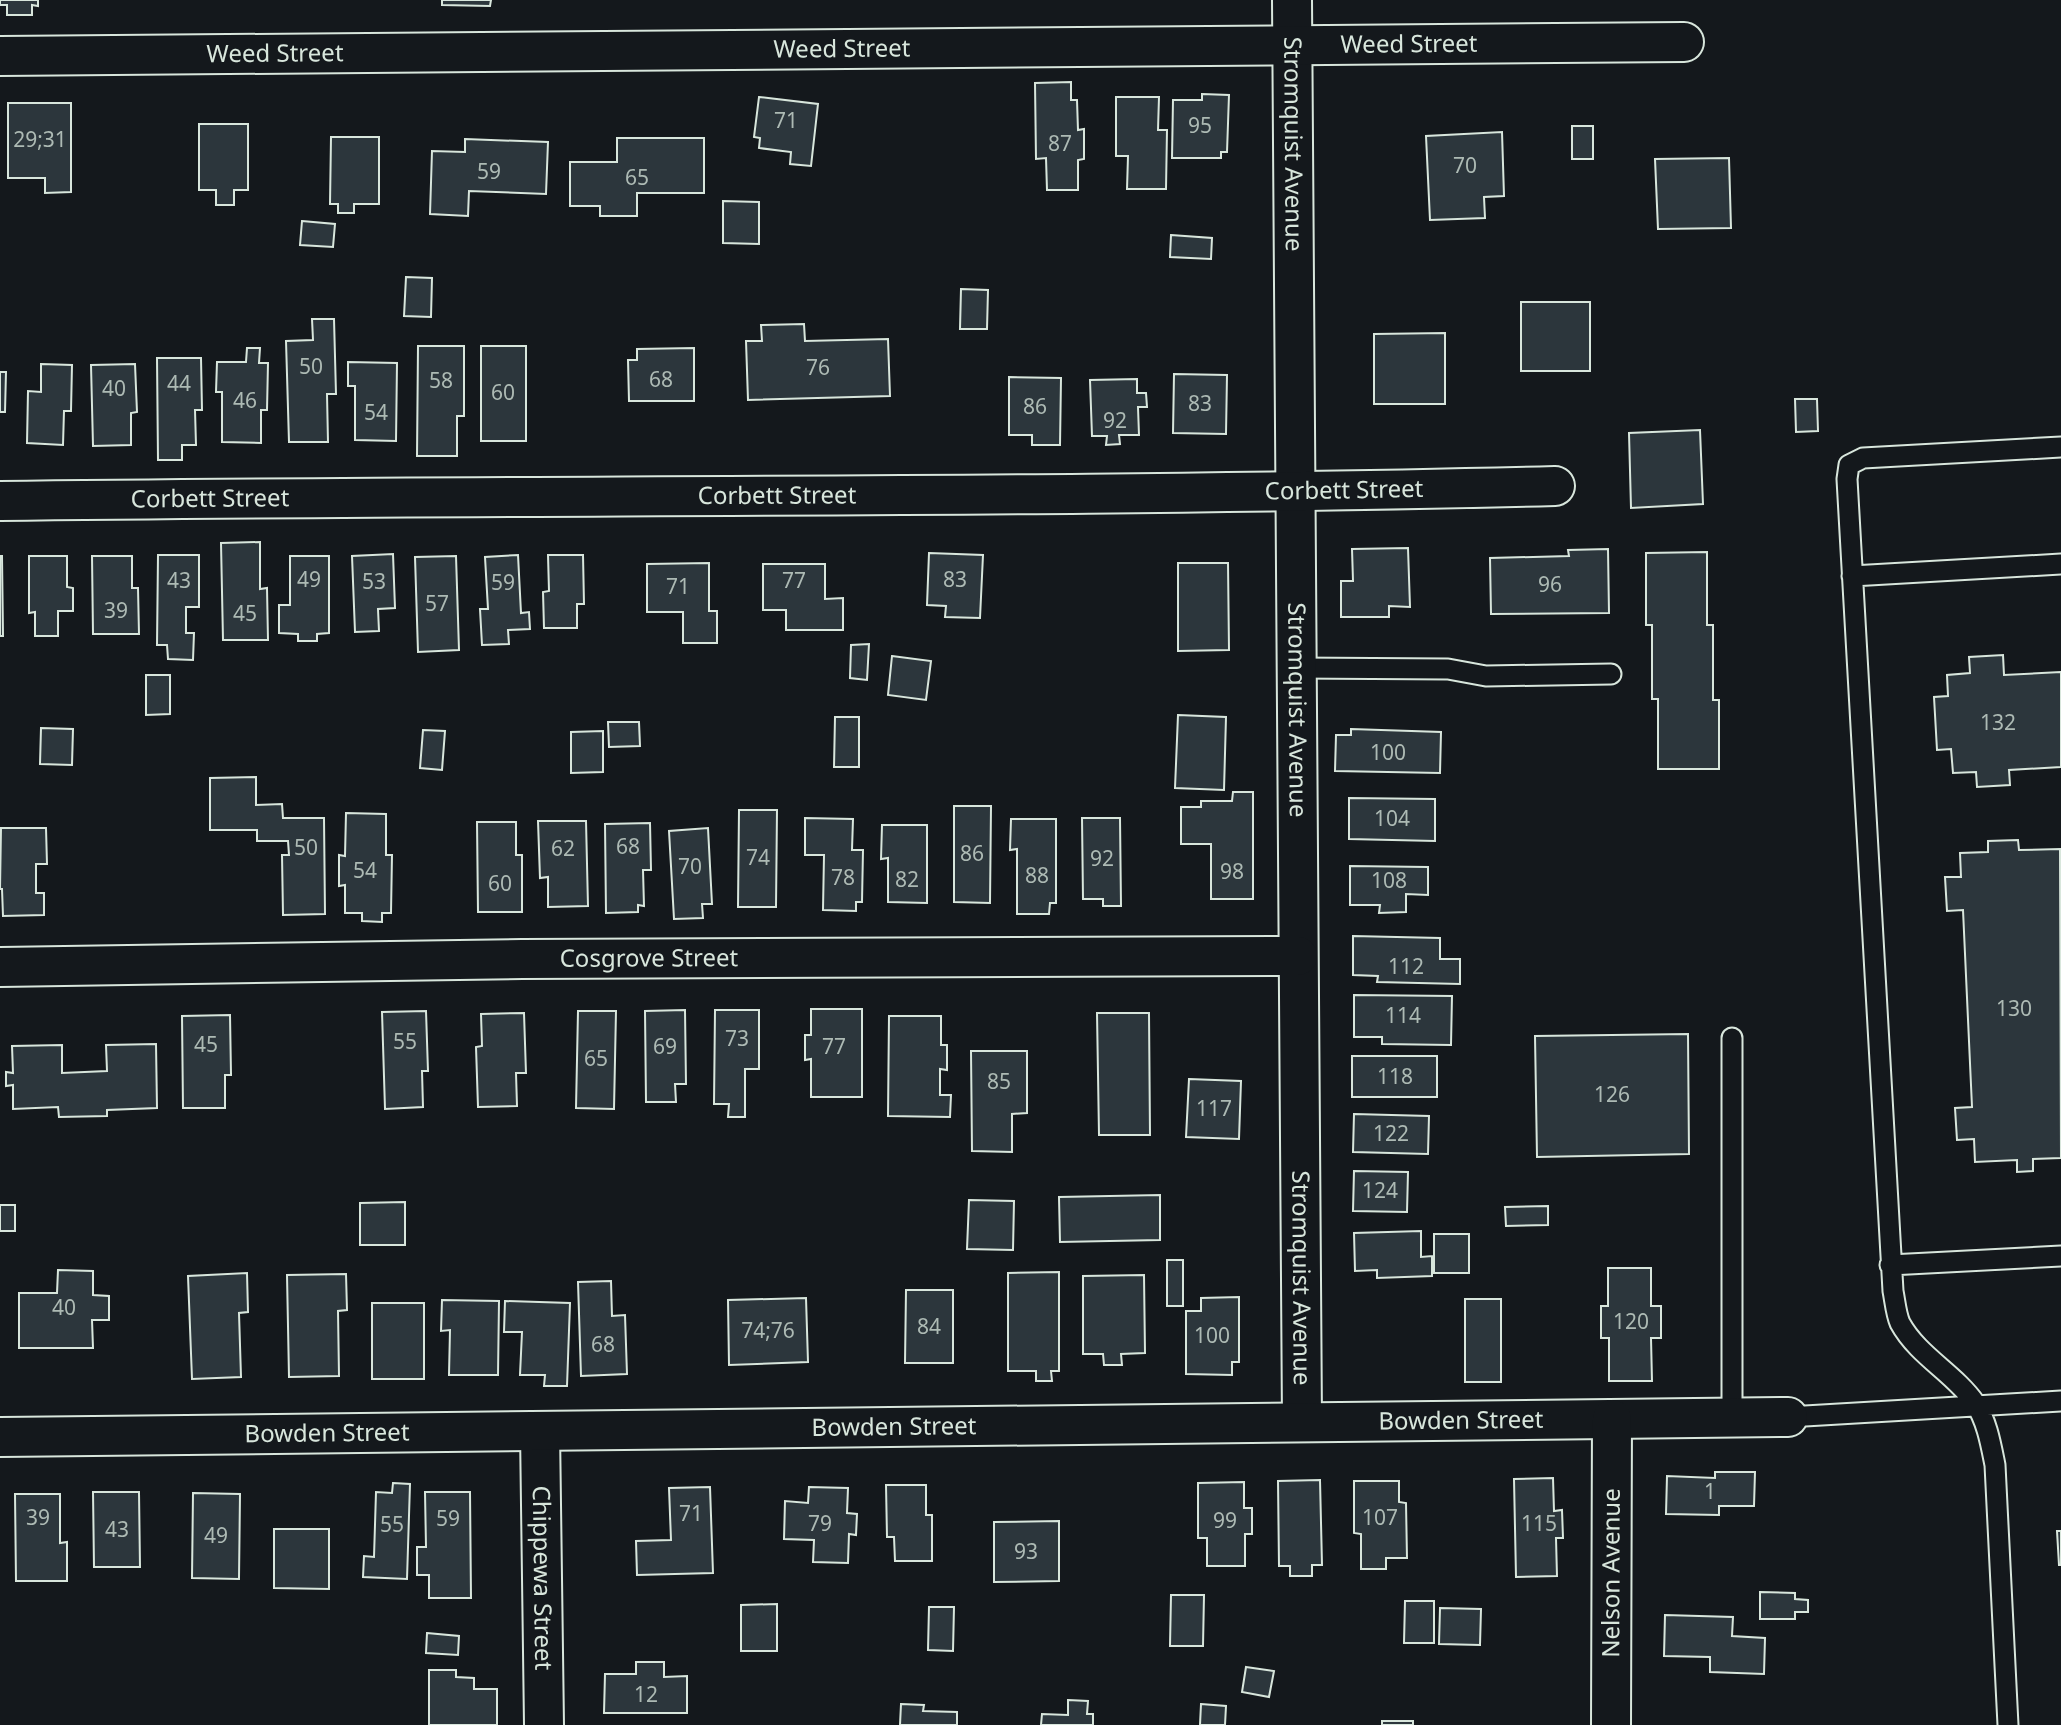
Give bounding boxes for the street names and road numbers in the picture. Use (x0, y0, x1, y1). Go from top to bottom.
street label: Weed Street (1340, 26, 1478, 60)
street label: Weed Street (773, 30, 911, 65)
street label: Weed Street (206, 35, 344, 69)
street label: Stromquist Avenue (1277, 36, 1312, 252)
street label: Corbett Street (1264, 471, 1424, 507)
street label: Corbett Street (698, 477, 857, 511)
street label: Corbett Street (131, 480, 290, 514)
street label: Stromquist Avenue (1281, 602, 1316, 818)
street label: Cosgrove Street (560, 940, 739, 974)
street label: Stromquist Avenue (1285, 1170, 1320, 1385)
street label: Bowden Street (1378, 1402, 1544, 1437)
street label: Bowden Street (811, 1408, 977, 1443)
street label: Bowden Street (244, 1414, 410, 1449)
street label: Chippewa Street (526, 1486, 561, 1671)
street label: Nelson Avenue (1593, 1488, 1627, 1658)

